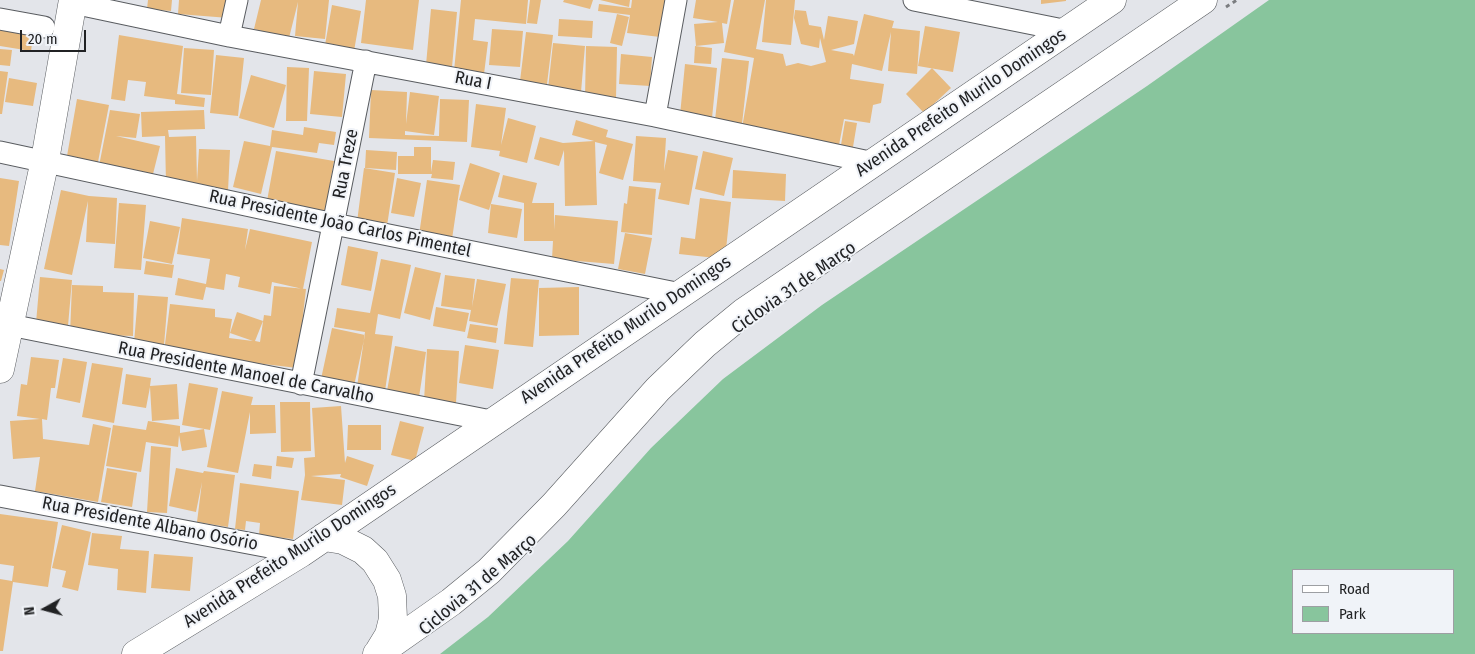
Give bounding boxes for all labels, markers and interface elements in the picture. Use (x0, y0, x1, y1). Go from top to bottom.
scale bar (22, 20, 89, 52)
street label: Avenida Prefeito Murilo Domingos (852, 24, 1070, 182)
text: 20 m (28, 30, 58, 48)
street label: Rua I (453, 67, 493, 95)
street label: Rua Treze (329, 127, 363, 201)
street label: Rua Presidente João Carlos Pimentel (207, 186, 473, 262)
street label: Ciclovia 31 de Março (728, 237, 860, 339)
street label: Avenida Prefeito Murilo Domingos (517, 251, 735, 409)
street label: Rua Presidente Manoel de Carvalho (116, 338, 376, 408)
street label: Avenida Prefeito Murilo Domingos (180, 479, 400, 633)
street label: Rua Presidente Albano Osório (40, 492, 260, 556)
street label: Ciclovia 31 de Março (415, 529, 541, 641)
legend (1292, 569, 1455, 634)
text: Road (1339, 580, 1370, 598)
north arrow (20, 584, 70, 634)
text: Park (1339, 605, 1366, 623)
text: N (21, 606, 39, 616)

